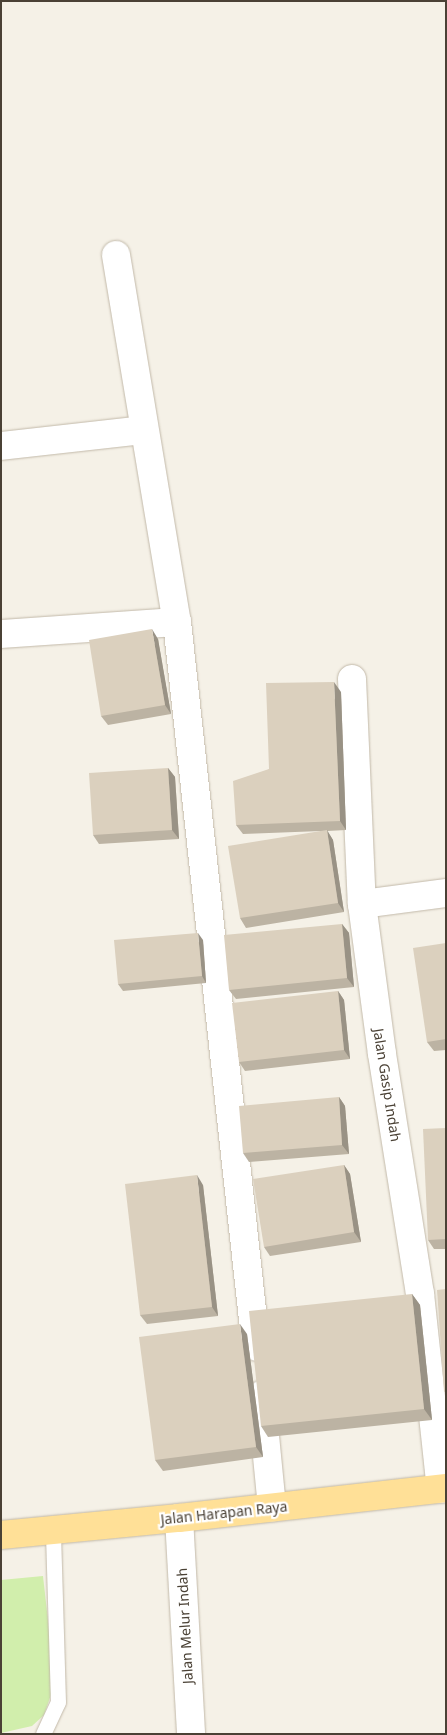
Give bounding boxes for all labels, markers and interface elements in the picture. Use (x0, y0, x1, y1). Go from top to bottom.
street label: Jalan Gasip Indah (370, 1027, 404, 1143)
street label: Jalan Harapan Raya (160, 1498, 288, 1528)
street label: Jalan Melur Indah (174, 1568, 196, 1684)

